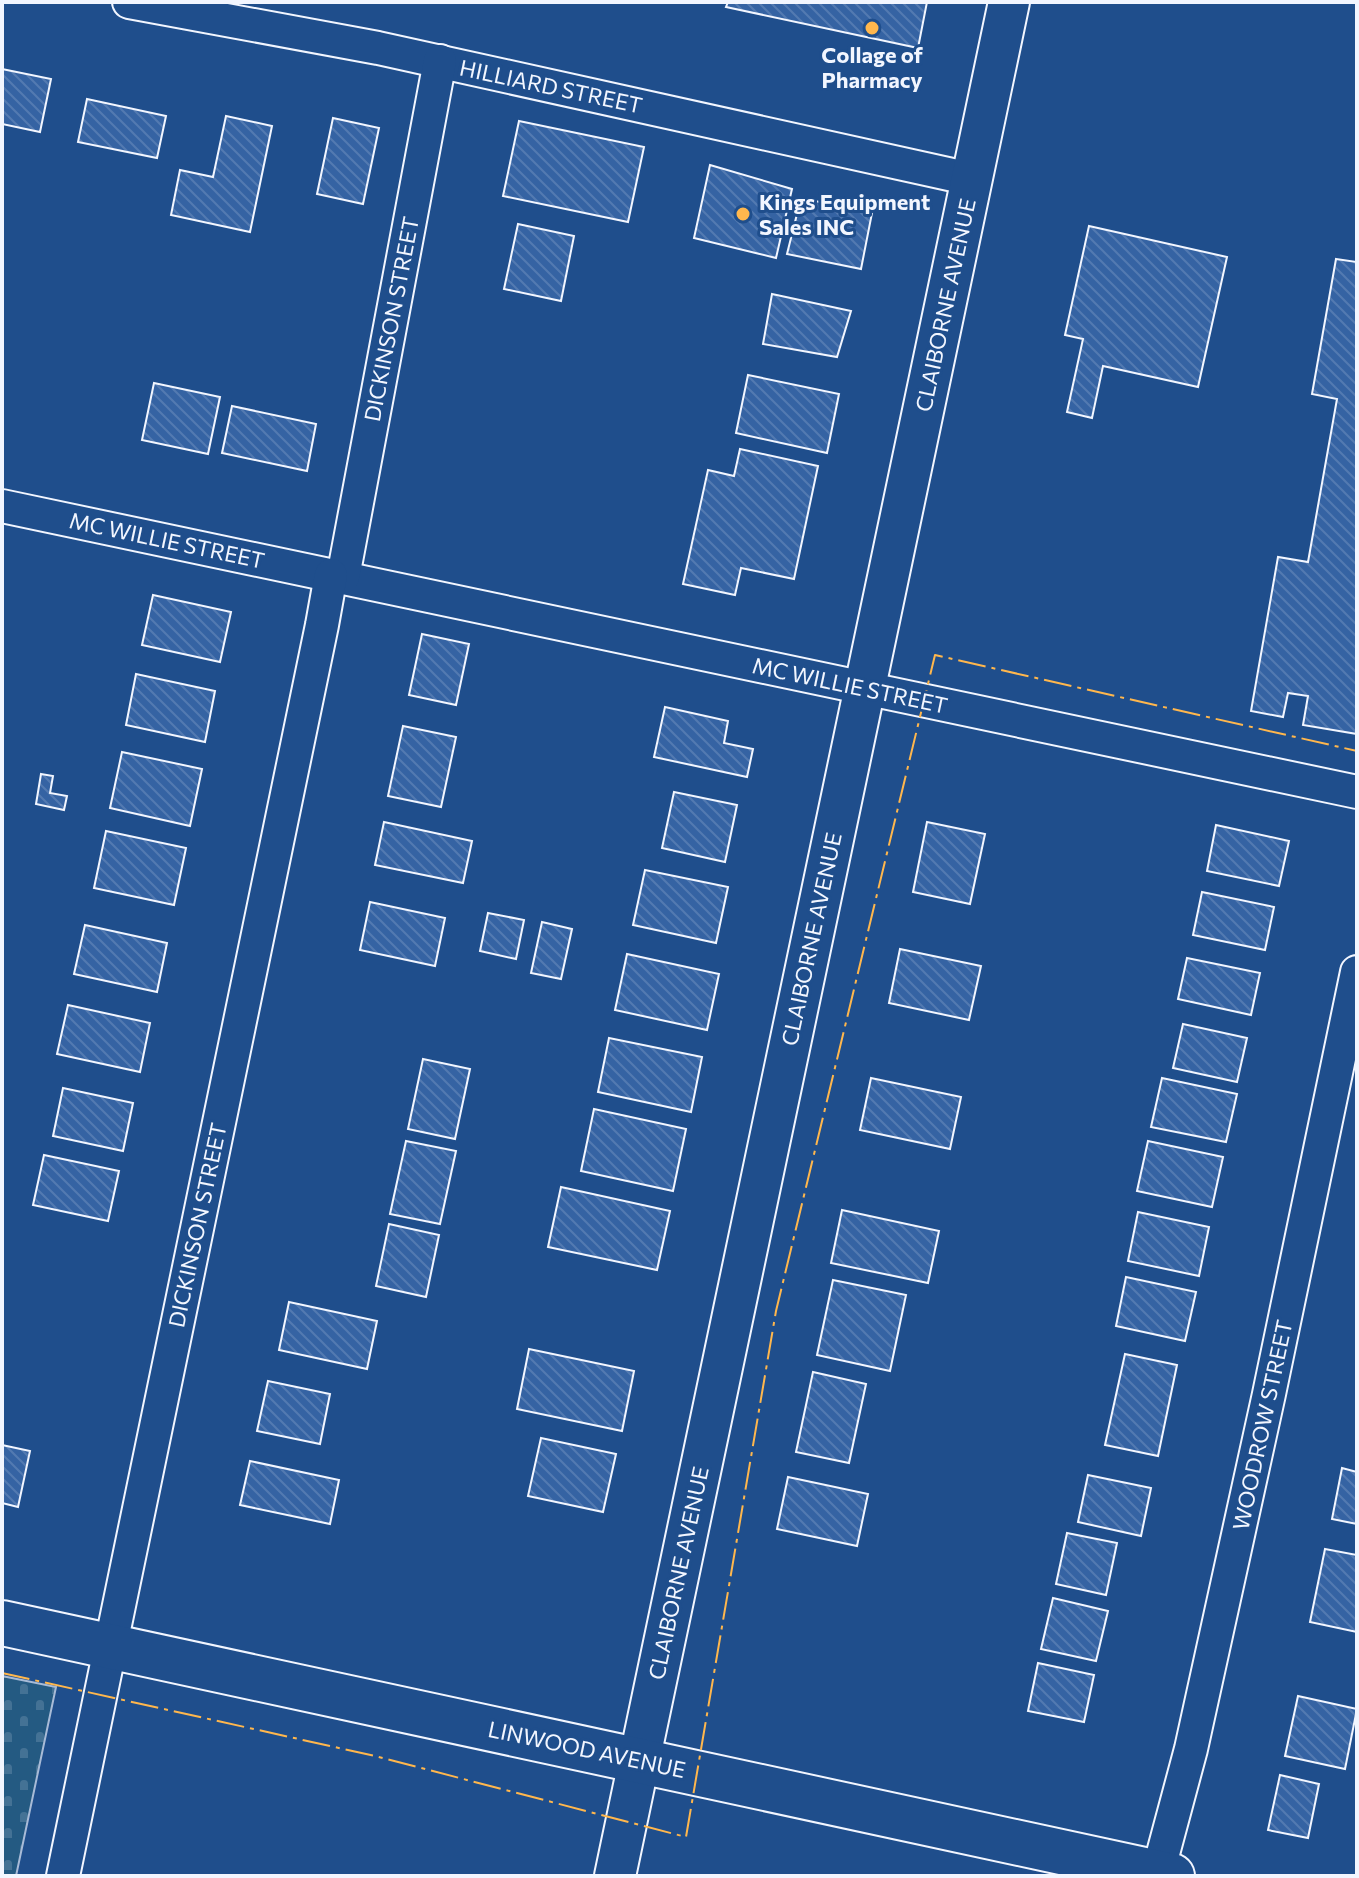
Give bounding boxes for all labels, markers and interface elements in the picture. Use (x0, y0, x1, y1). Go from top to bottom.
marker: Collage of Pharmacy (863, 19, 881, 37)
place label: Collage of Pharmacy (821, 41, 924, 93)
street label: HILLIARD STREET (457, 53, 645, 119)
place label: Kings Equipment Sales INC (759, 188, 930, 240)
street label: CLAIBORNE AVENUE (909, 196, 981, 414)
marker: Kings Equipment Sales INC (734, 205, 752, 223)
street label: DICKINSON STREET (358, 214, 424, 424)
street label: MC WILLIE STREET (67, 506, 267, 574)
street label: MC WILLIE STREET (750, 651, 950, 719)
street label: CLAIBORNE AVENUE (775, 830, 847, 1048)
street label: DICKINSON STREET (162, 1120, 232, 1330)
street label: WOODROW STREET (1227, 1317, 1297, 1533)
street label: CLAIBORNE AVENUE (642, 1464, 714, 1682)
street label: LINWOOD AVENUE (486, 1715, 688, 1783)

